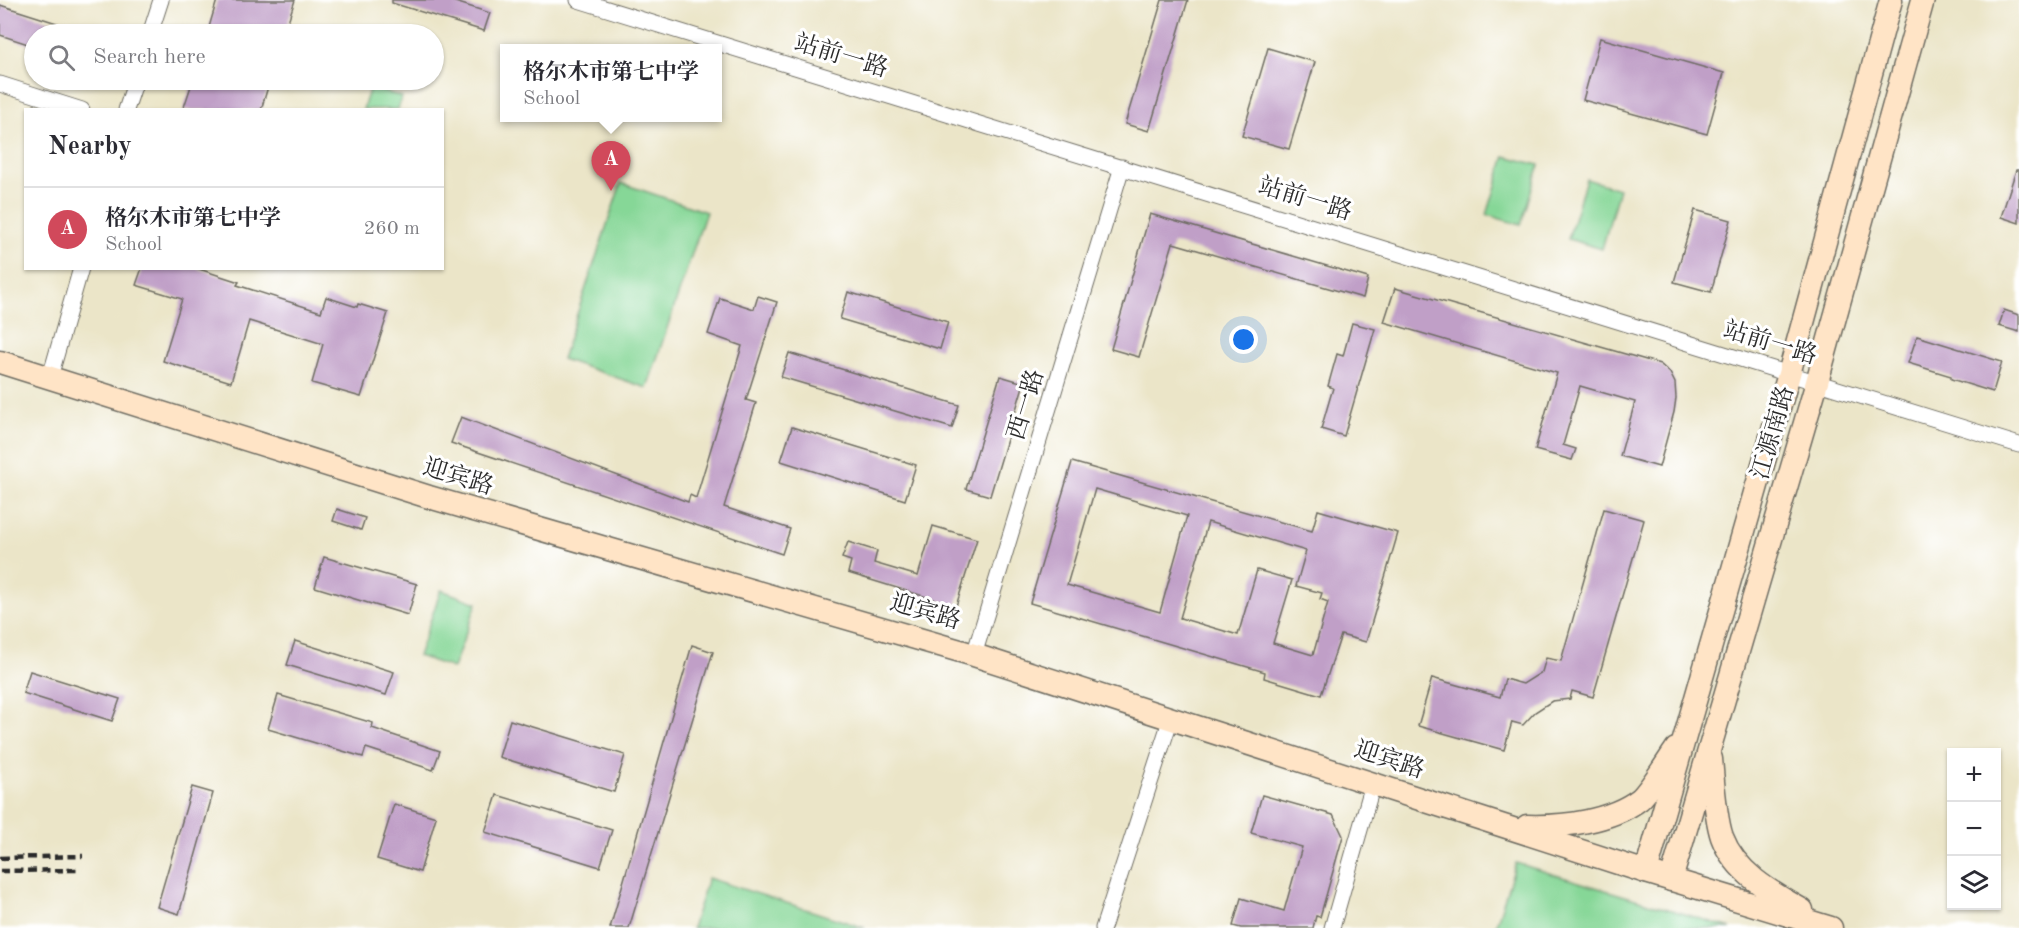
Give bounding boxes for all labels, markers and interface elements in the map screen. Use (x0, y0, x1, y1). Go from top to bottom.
search box (24, 24, 444, 90)
street label: 站前一路 (792, 29, 891, 83)
icon: search (45, 41, 78, 74)
popup (500, 44, 722, 122)
text: Search here (93, 46, 206, 68)
text: 格尔木市第七中学 (523, 62, 699, 84)
text: School (523, 89, 580, 109)
text: Nearby (48, 134, 132, 160)
pin: A (592, 142, 630, 191)
street label: 站前一路 (1256, 172, 1355, 226)
text: 格尔木市第七中学 (105, 208, 281, 230)
text: A (60, 219, 75, 239)
text: 260 m (364, 219, 420, 239)
text: School (105, 235, 162, 255)
street label: 站前一路 (1721, 316, 1820, 370)
your location (1229, 325, 1258, 354)
street label: 西一路 (1002, 366, 1049, 443)
street label: 江源南路 (1746, 383, 1799, 482)
street label: 迎宾路 (420, 453, 497, 500)
street label: 迎宾路 (887, 589, 964, 634)
street label: 迎宾路 (1351, 736, 1428, 784)
map controls (1947, 748, 2001, 910)
button: + (1947, 748, 2001, 802)
button: − (1947, 802, 2001, 856)
button: layers (1947, 856, 2001, 910)

